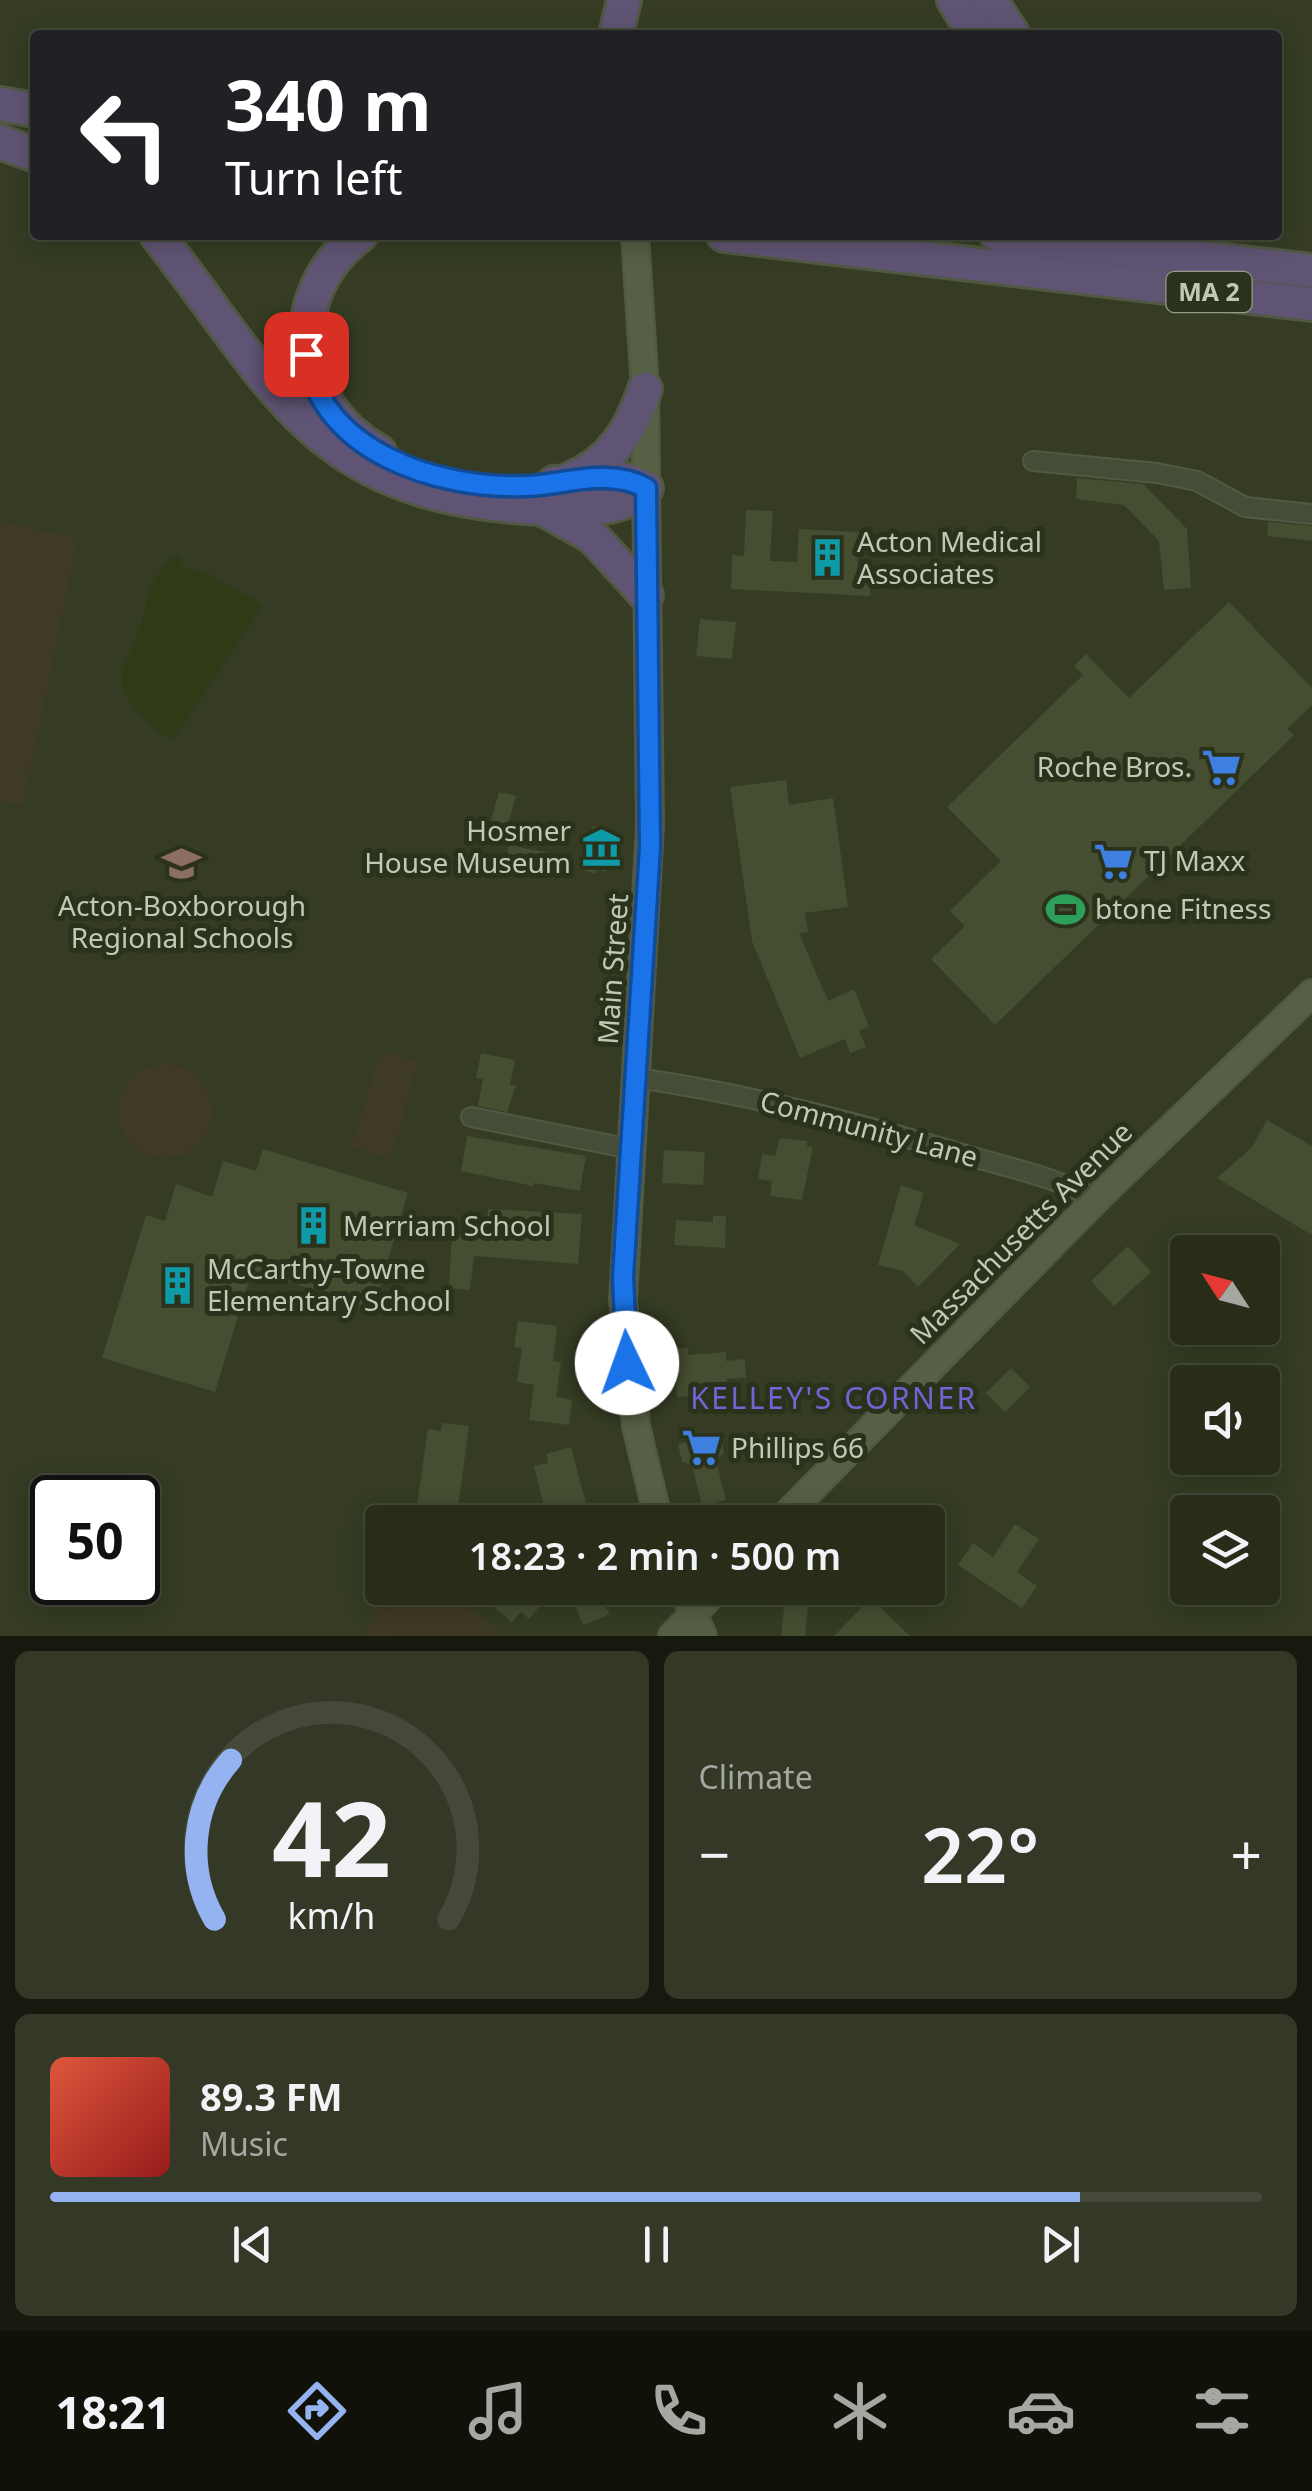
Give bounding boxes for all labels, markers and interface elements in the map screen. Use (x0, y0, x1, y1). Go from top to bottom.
text: 340 m (225, 56, 432, 152)
icon: left (60, 70, 190, 200)
text: Turn left (225, 147, 402, 208)
road number: MA 2 (1166, 272, 1252, 312)
pin (264, 312, 349, 397)
icon: arrive (279, 327, 334, 382)
place label: Acton Medical Associates (857, 522, 1042, 592)
building icon: Acton Medical Associates (806, 537, 848, 579)
supermarket icon: Roche Bros. (1201, 746, 1243, 788)
place label: Roche Bros. (1037, 747, 1192, 785)
place label: Hosmer House Museum (364, 811, 571, 881)
museum icon: Hosmer House Museum (580, 826, 622, 868)
supermarket icon: TJ Maxx (1093, 840, 1135, 882)
place label: TJ Maxx (1144, 841, 1245, 879)
school or university icon: Acton-Boxborough Regional Schools (161, 842, 203, 884)
place label: Acton-Boxborough Regional Schools (58, 886, 306, 956)
sports icon: btone Fitness (1044, 888, 1086, 930)
place label: btone Fitness (1095, 889, 1271, 927)
street label: Main Street (588, 892, 636, 1046)
street label: Community Lane (756, 1081, 982, 1175)
street label: Massachusetts Avenue (901, 1113, 1140, 1352)
building icon: Merriam School (292, 1205, 334, 1247)
place label: Merriam School (343, 1206, 551, 1244)
north arrow (1170, 1235, 1280, 1345)
map controls (1170, 1235, 1280, 1605)
place label: McCarthy-Towne Elementary School (207, 1249, 451, 1319)
building icon: McCarthy-Towne Elementary School (156, 1264, 198, 1306)
position arrow (575, 1311, 679, 1415)
button: sound (1170, 1365, 1280, 1475)
district label: KELLEY'S CORNER (690, 1377, 978, 1418)
supermarket icon: Phillips 66 (680, 1427, 722, 1469)
place label: Phillips 66 (731, 1428, 864, 1466)
speed limit sign: 50 (30, 1475, 160, 1605)
button: layers (1170, 1495, 1280, 1605)
text: 18:23 · 2 min · 500 m (469, 1529, 841, 1581)
text: Climate (699, 1755, 813, 1798)
text: 42 (272, 1766, 391, 1907)
text: 22° (921, 1803, 1039, 1905)
text: − (699, 1816, 730, 1891)
text: + (1231, 1816, 1262, 1891)
text: km/h (288, 1891, 376, 1939)
text: 89.3 FM (200, 2070, 342, 2122)
text: Music (200, 2122, 288, 2165)
icon: previous (225, 2217, 280, 2272)
icon: pause (629, 2217, 684, 2272)
icon: next (1033, 2217, 1088, 2272)
icon: directions (282, 2376, 352, 2446)
icon: music (463, 2376, 533, 2446)
icon: phone (644, 2376, 714, 2446)
icon: climate (825, 2376, 895, 2446)
icon: car (1006, 2376, 1076, 2446)
icon: filters (1187, 2376, 1257, 2446)
text: 18:21 (55, 2381, 171, 2442)

